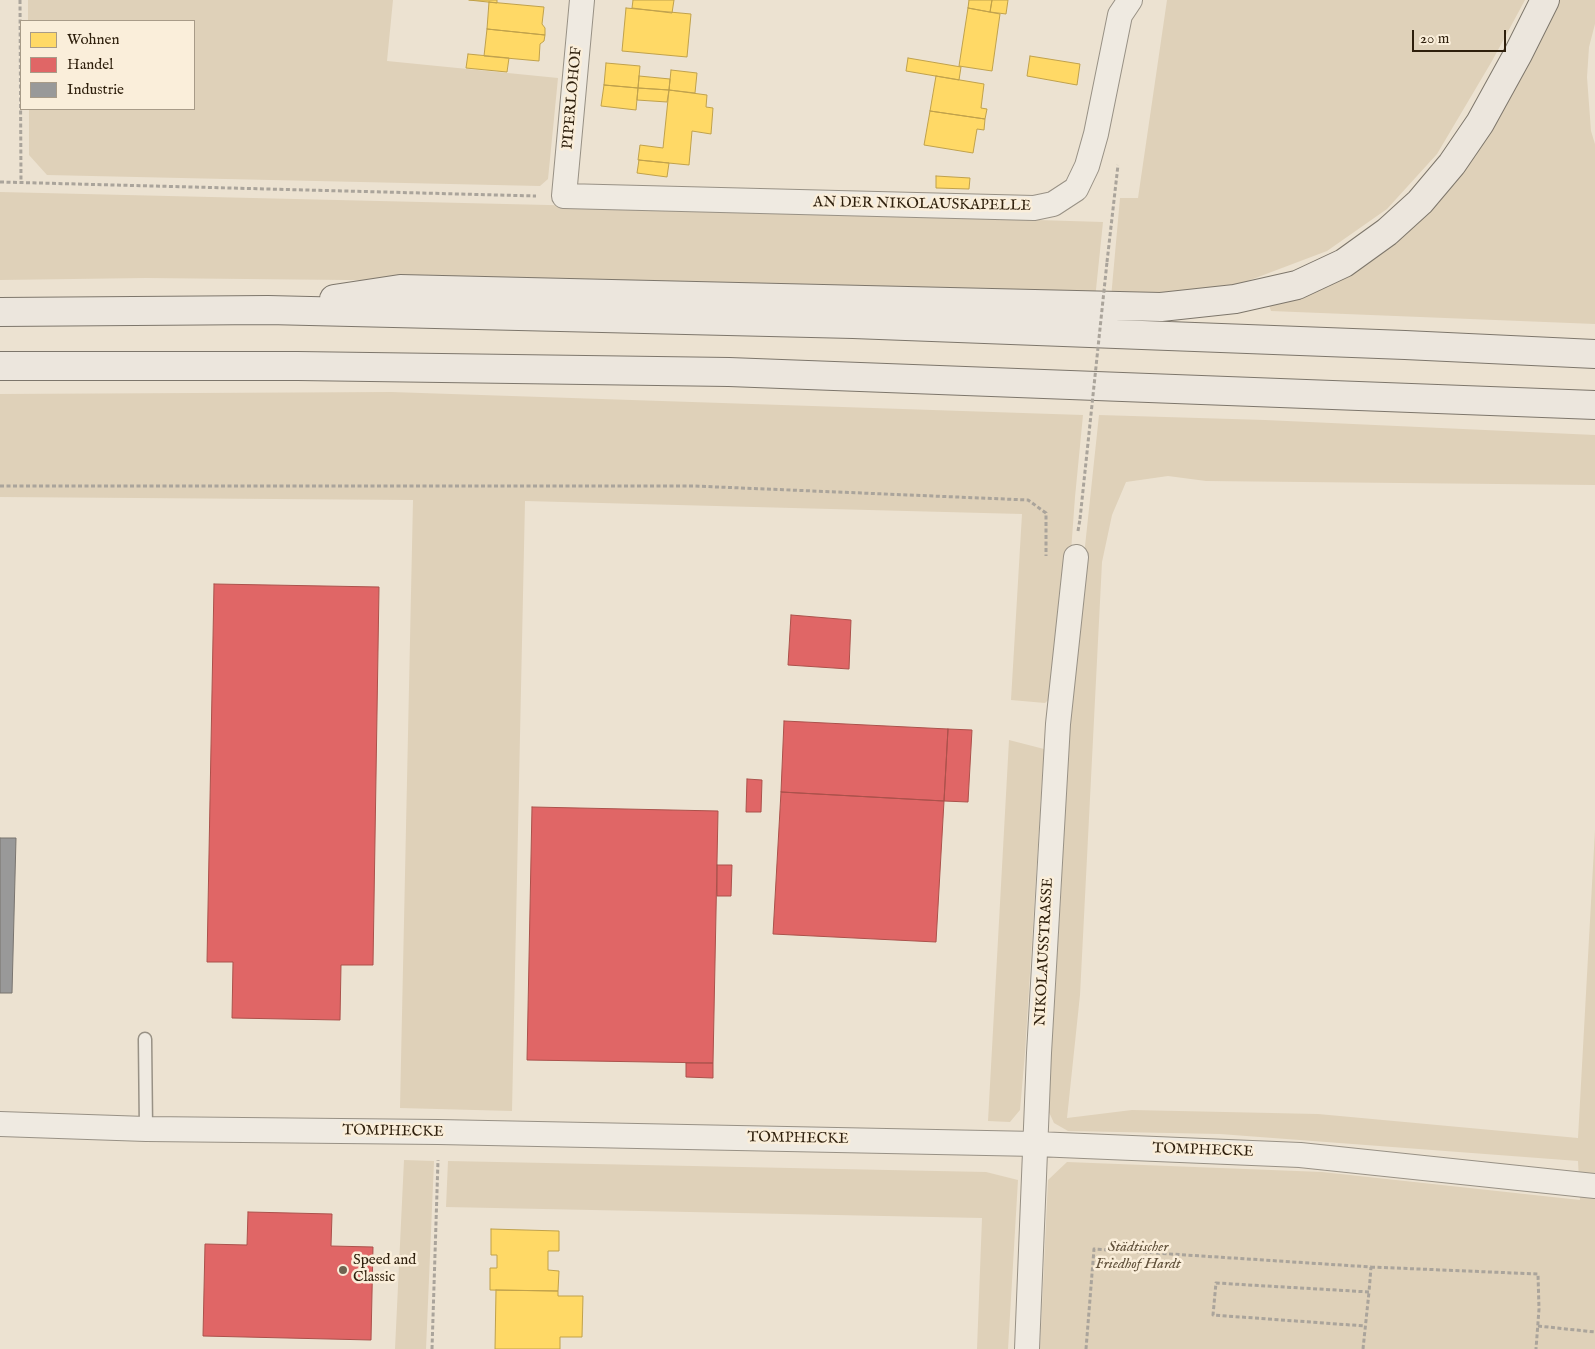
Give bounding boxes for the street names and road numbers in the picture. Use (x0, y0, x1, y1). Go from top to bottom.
street label: PIPERLOHOF (560, 46, 586, 150)
street label: AN DER NIKOLAUSKAPELLE (813, 194, 1031, 216)
street label: NIKOLAUSSTRASSE (1032, 877, 1058, 1027)
street label: TOMPHECKE (342, 1122, 444, 1142)
street label: TOMPHECKE (747, 1129, 849, 1149)
street label: TOMPHECKE (1152, 1140, 1254, 1162)

